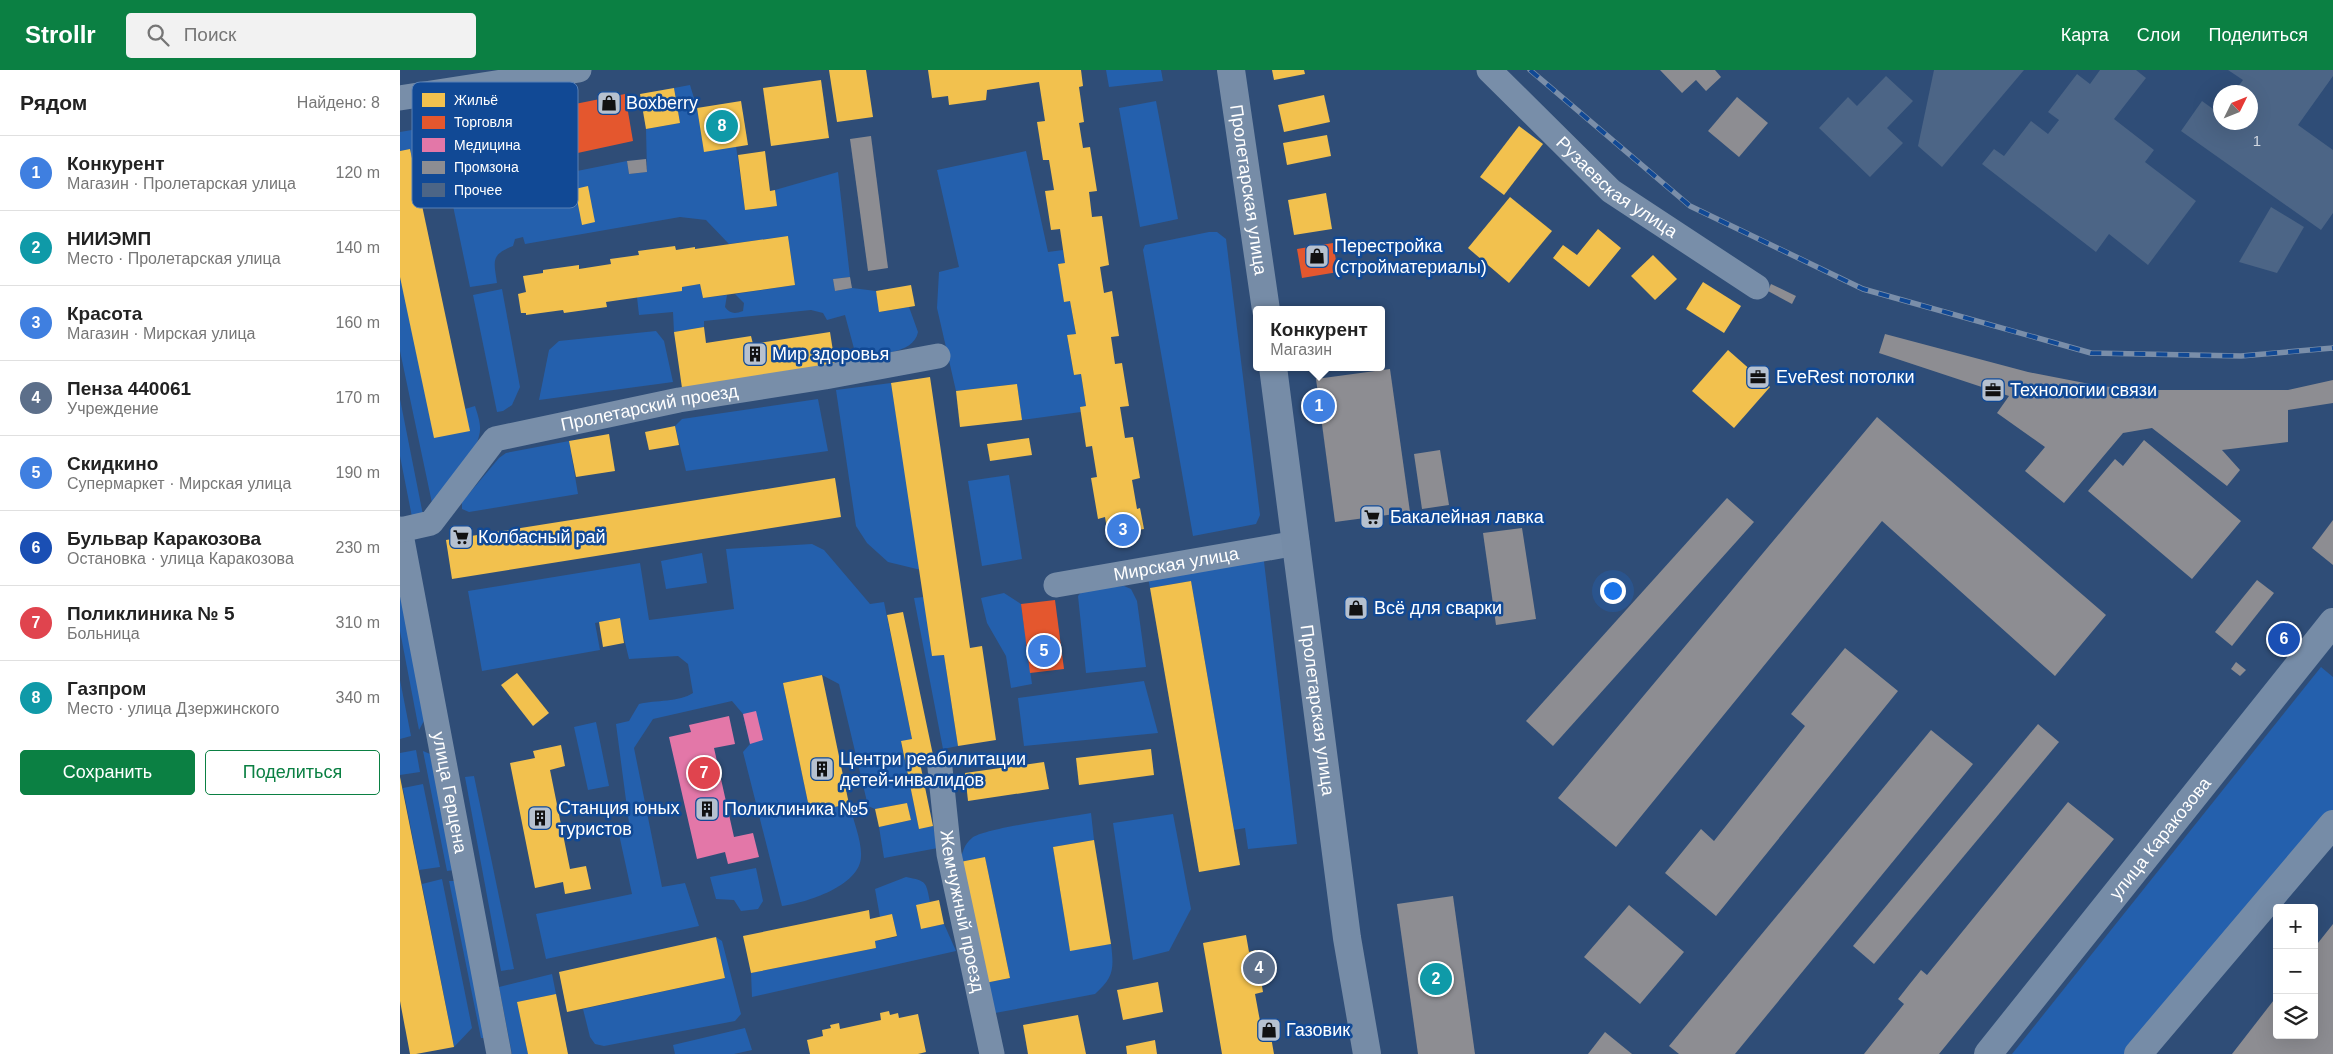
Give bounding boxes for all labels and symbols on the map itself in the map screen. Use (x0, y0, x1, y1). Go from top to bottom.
legend (412, 82, 578, 208)
north arrow (2213, 85, 2258, 130)
shop icon: Boxberry (596, 90, 622, 116)
text: Жильё (454, 92, 498, 108)
place label: Boxberry (626, 93, 698, 113)
street label: Пролетарская улица (1226, 103, 1271, 277)
pin: 8 (706, 107, 738, 145)
text: Торговля (454, 114, 512, 130)
house number: 1 (2253, 132, 2261, 149)
street label: Рузаевская улица (1552, 133, 1682, 242)
text: Медицина (454, 137, 521, 153)
text: Промзона (454, 159, 519, 175)
text: Прочее (454, 182, 502, 198)
place label: Перестройка (стройматериалы) (1334, 236, 1487, 277)
shop icon: Перестройка (стройматериалы) (1304, 243, 1330, 269)
building icon: Мир здоровья (742, 341, 768, 367)
place label: Мир здоровья (772, 344, 889, 364)
office icon: EveRest потолки (1745, 364, 1771, 390)
place label: EveRest потолки (1776, 367, 1914, 387)
office icon: Технологии связи (1980, 377, 2006, 403)
place label: Технологии связи (2010, 380, 2157, 400)
street label: Пролетарский проезд (559, 381, 740, 435)
pin: 1 (1303, 387, 1335, 425)
supermarket icon: Бакалейная лавка (1359, 504, 1385, 530)
place label: Бакалейная лавка (1390, 507, 1545, 527)
pin: 3 (1107, 511, 1139, 549)
supermarket icon: Колбасный рай (448, 524, 474, 550)
place label: Колбасный рай (478, 527, 606, 547)
street label: Мирская улица (1112, 543, 1241, 585)
your location (1600, 578, 1626, 604)
shop icon: Всё для сварки (1343, 595, 1369, 621)
place label: Всё для сварки (1374, 598, 1502, 618)
pin: 6 (2268, 620, 2300, 658)
street label: Пролетарская улица (1296, 623, 1339, 798)
pin: 5 (1028, 632, 1060, 670)
street label: улица Герцена (428, 730, 471, 856)
place label: Центри реабилитации детей-инвалидов (840, 749, 1026, 790)
pin: 7 (688, 754, 720, 792)
building icon: Центри реабилитации детей-инвалидов (809, 756, 835, 782)
street label: улица Каракозова (2105, 773, 2216, 903)
building icon: Поликлиника №5 (694, 796, 720, 822)
place label: Станция юных туристов (558, 798, 679, 839)
place label: Поликлиника №5 (724, 799, 868, 819)
building icon: Станция юных туристов (527, 805, 553, 831)
street label: Жемчужный проезд (937, 829, 989, 995)
pin: 4 (1243, 949, 1275, 987)
pin: 2 (1420, 960, 1452, 998)
shop icon: Газовик (1256, 1017, 1282, 1043)
place label: Газовик (1286, 1020, 1350, 1040)

